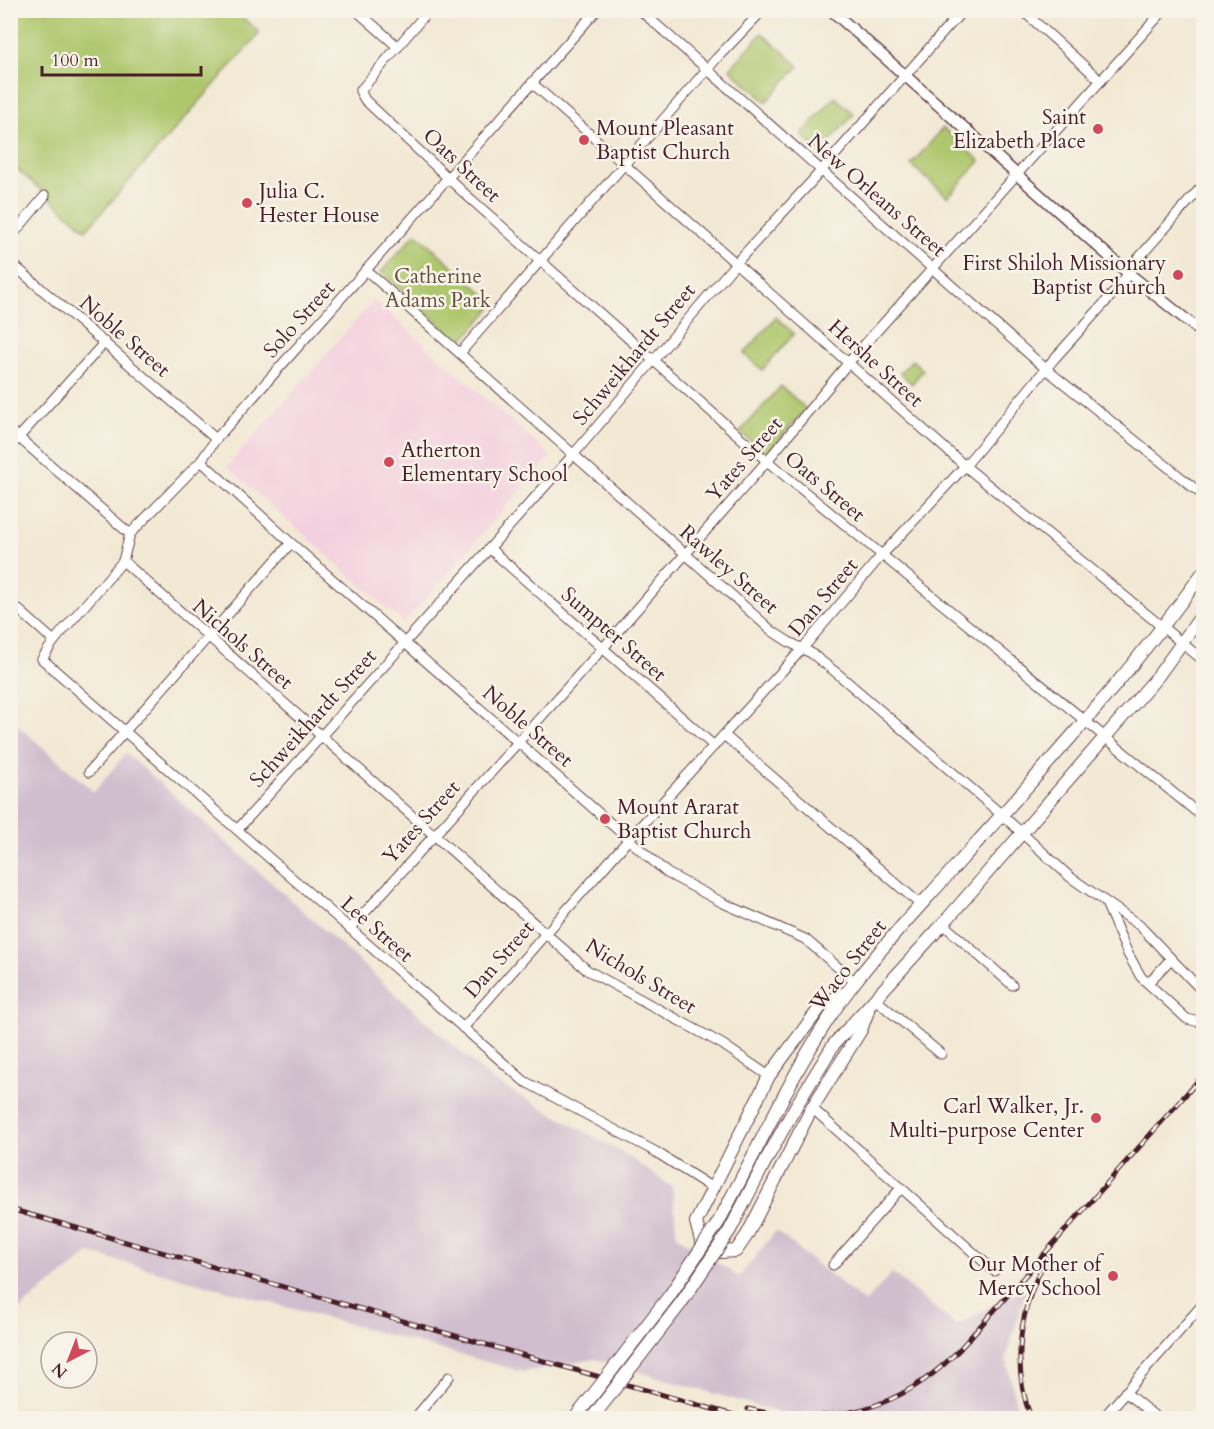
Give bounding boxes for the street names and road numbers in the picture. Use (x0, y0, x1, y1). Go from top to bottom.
street label: Oats Street (416, 122, 507, 209)
street label: New Orleans Street (801, 127, 952, 264)
street label: Solo Street (257, 274, 342, 364)
street label: Schweikhardt Street (566, 277, 703, 432)
street label: Noble Street (73, 289, 177, 384)
street label: Hershe Street (822, 313, 930, 414)
street label: Yates Street (699, 410, 790, 508)
street label: Oats Street (778, 444, 871, 529)
street label: Rawley Street (673, 518, 785, 621)
street label: Dan Street (782, 552, 865, 643)
street label: Sumpter Street (555, 580, 673, 689)
street label: Nichols Street (186, 592, 300, 696)
street label: Schweikhardt Street (243, 642, 384, 794)
street label: Noble Street (476, 679, 580, 774)
street label: Yates Street (376, 774, 467, 871)
street label: Lee Street (334, 890, 420, 969)
street label: Waco Street (803, 913, 894, 1018)
street label: Dan Street (458, 914, 541, 1004)
street label: Nichols Street (580, 932, 702, 1021)

